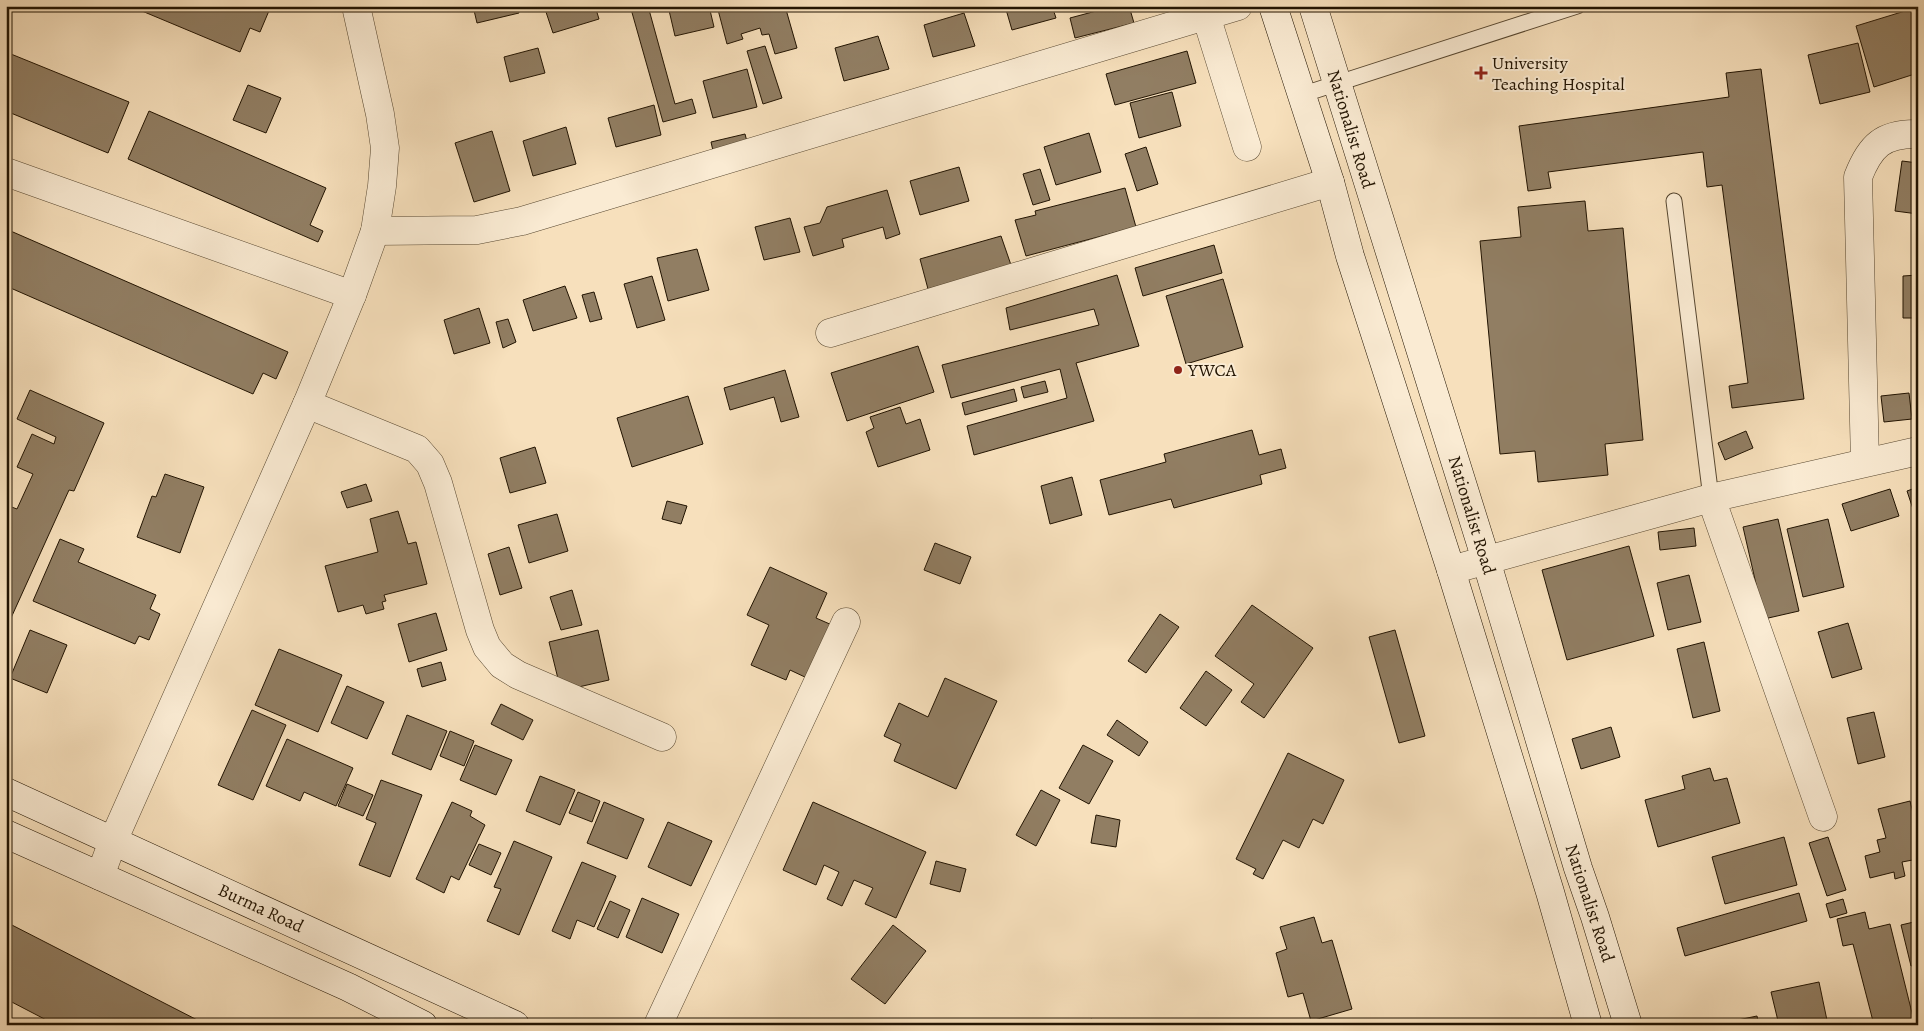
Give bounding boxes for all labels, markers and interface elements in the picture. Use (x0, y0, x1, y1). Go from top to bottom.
place label: University Teaching Hospital (1492, 51, 1625, 96)
marker: University Teaching Hospital (1474, 66, 1488, 80)
street label: Nationalist Road (1322, 67, 1381, 192)
place label: YWCA (1187, 358, 1237, 382)
marker: YWCA (1172, 364, 1184, 376)
street label: Nationalist Road (1443, 453, 1502, 578)
street label: Nationalist Road (1560, 841, 1621, 965)
street label: Burma Road (214, 878, 308, 938)

